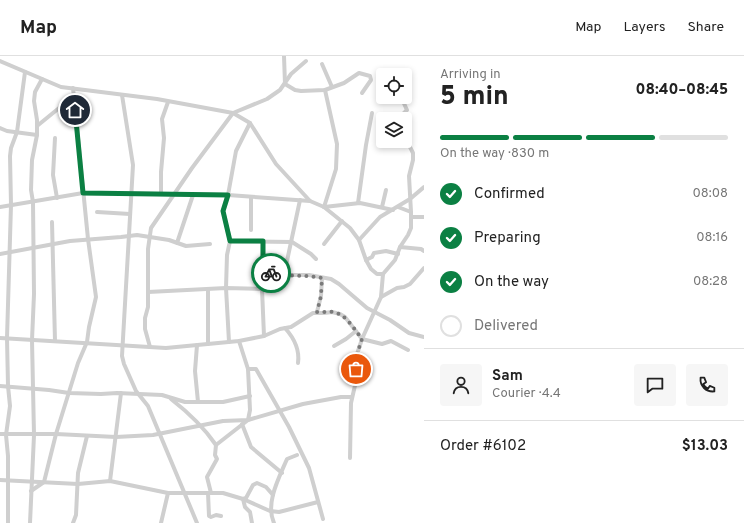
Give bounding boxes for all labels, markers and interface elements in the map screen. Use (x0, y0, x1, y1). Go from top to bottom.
text: Map (20, 16, 57, 40)
text: Map (575, 19, 601, 36)
text: Layers (623, 19, 665, 36)
text: Share (687, 19, 724, 36)
text: Arriving in (440, 67, 501, 83)
map controls (376, 68, 412, 148)
button: locate (376, 68, 412, 104)
text: 5 min (440, 81, 509, 114)
text: 08:40–08:45 (636, 81, 728, 100)
pin (58, 93, 92, 127)
icon: home (64, 99, 86, 121)
button: layers (376, 112, 412, 148)
text: On the way · 830 m (440, 146, 549, 162)
icon: check (440, 183, 462, 205)
text: Confirmed (474, 185, 545, 204)
text: 08:08 (692, 186, 728, 202)
icon: check (440, 227, 462, 249)
text: Preparing (474, 229, 541, 248)
text: 08:16 (696, 230, 728, 246)
courier (251, 253, 291, 293)
icon: bike (260, 262, 282, 284)
icon: check (440, 271, 462, 293)
text: On the way (474, 273, 549, 292)
text: 08:28 (693, 274, 728, 290)
text: Delivered (474, 317, 538, 336)
pin (339, 352, 373, 386)
icon: bag (345, 358, 367, 380)
button: person (440, 364, 482, 406)
button: chat (634, 364, 676, 406)
button: phone (686, 364, 728, 406)
text: Sam (492, 367, 523, 386)
text: Courier · 4.4 (492, 386, 561, 402)
text: Order #6102 (440, 437, 526, 456)
text: $13.03 (682, 437, 728, 456)

